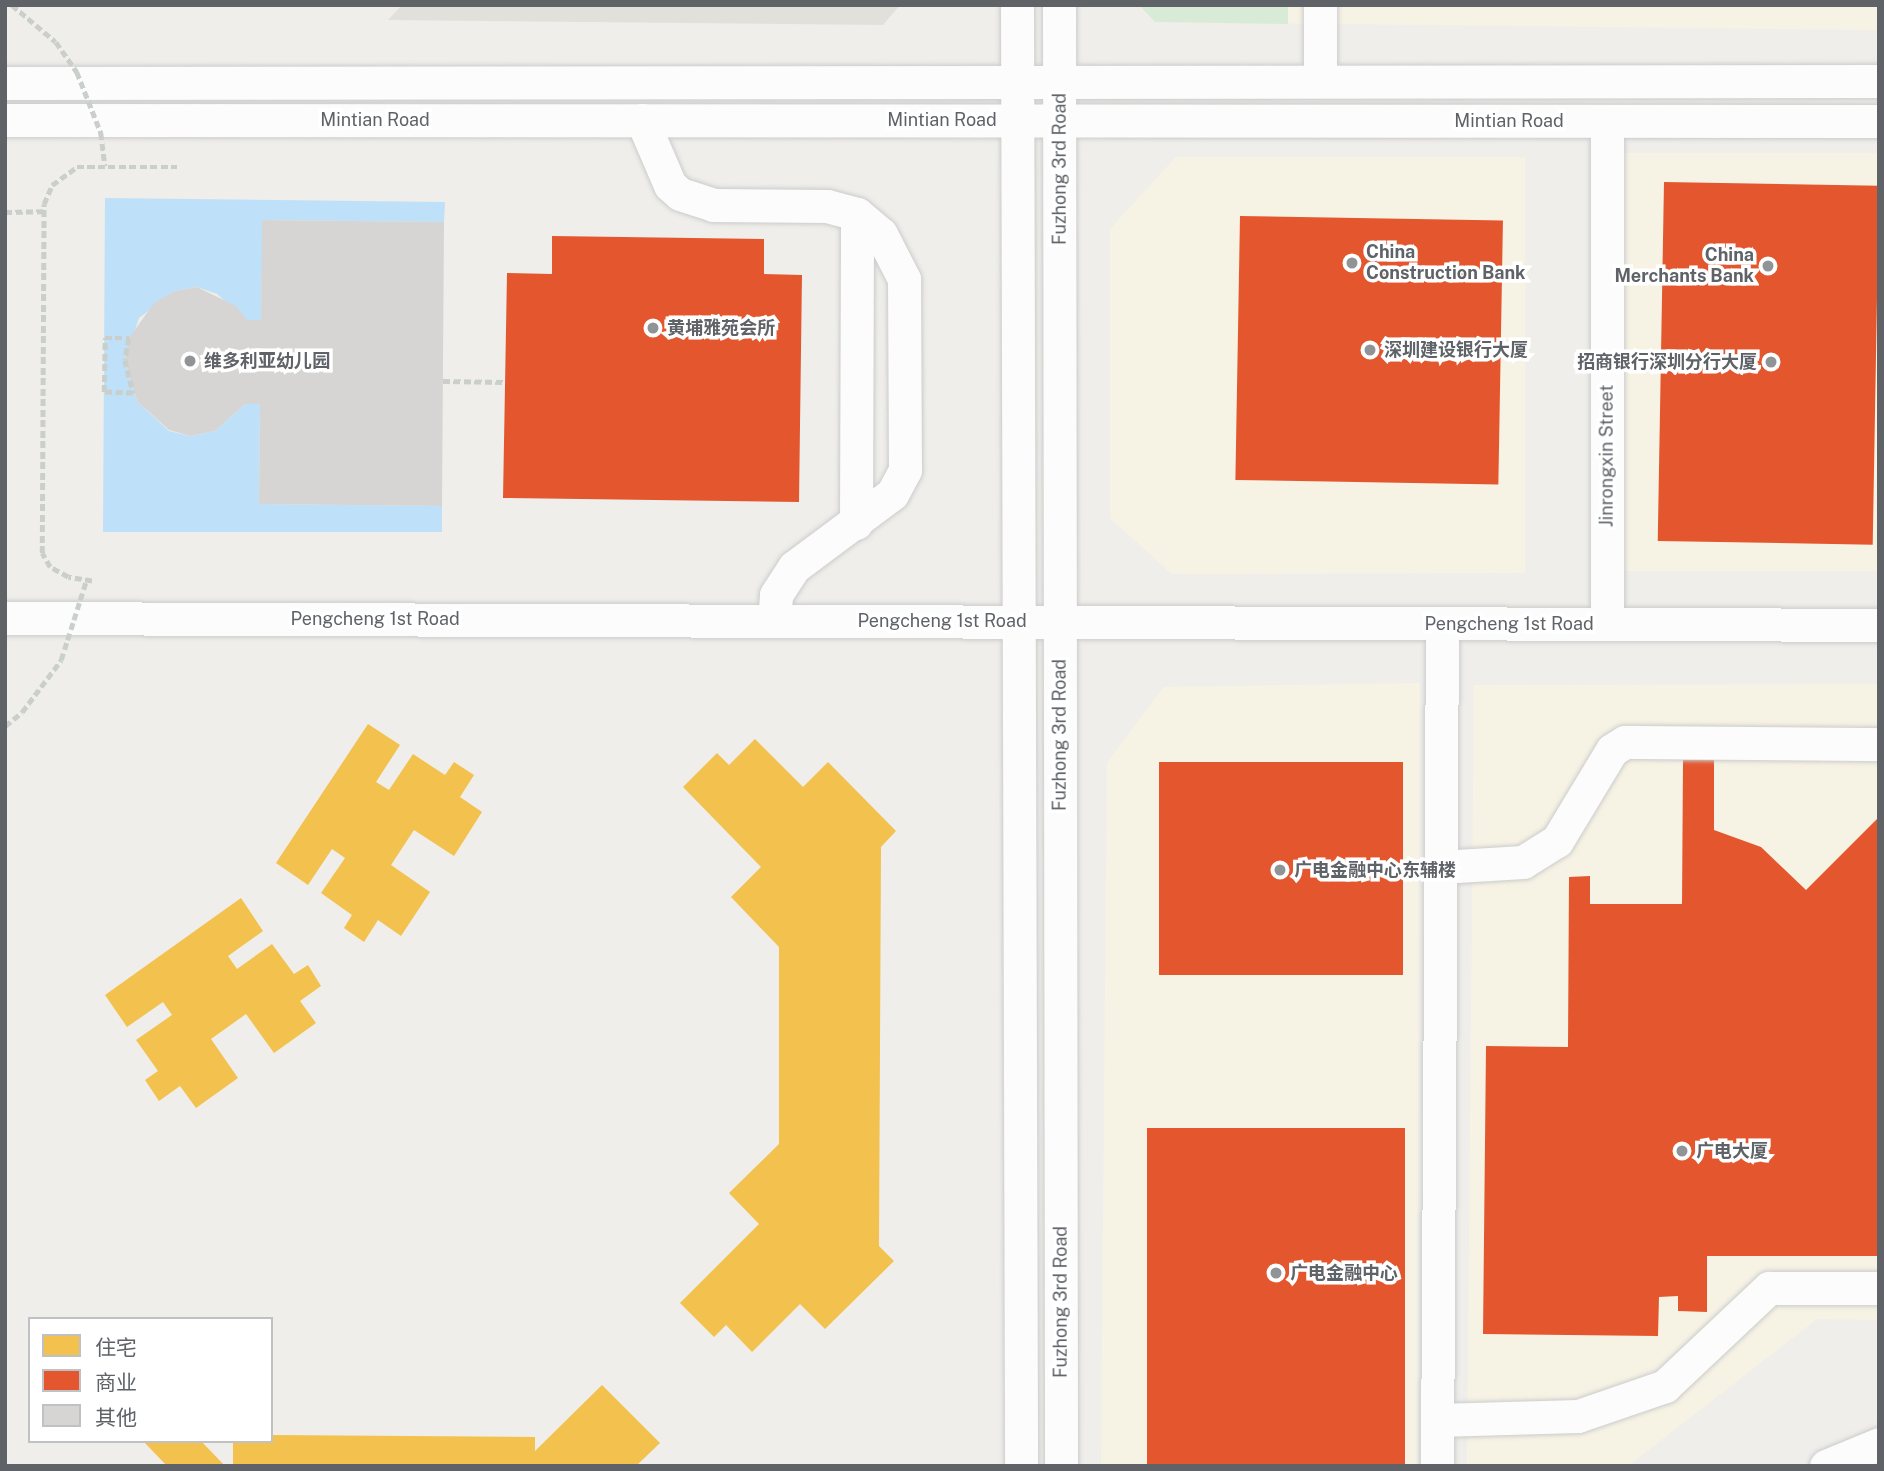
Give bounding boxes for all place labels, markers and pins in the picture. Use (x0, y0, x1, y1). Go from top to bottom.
place label: China Construction Bank (1366, 242, 1526, 284)
place label: China Merchants Bank (1614, 245, 1754, 288)
marker: China Construction Bank (1344, 255, 1360, 271)
marker: China Merchants Bank (1760, 258, 1776, 274)
place label: 黄埔雅苑会所 (667, 317, 775, 339)
marker: 黄埔雅苑会所 (645, 320, 661, 336)
place label: 深圳建设银行大厦 (1384, 339, 1528, 361)
marker: 深圳建设银行大厦 (1362, 342, 1378, 358)
place label: 维多利亚幼儿园 (204, 350, 330, 372)
place label: 招商银行深圳分行大厦 (1577, 351, 1757, 373)
marker: 维多利亚幼儿园 (182, 353, 198, 369)
marker: 招商银行深圳分行大厦 (1763, 354, 1779, 370)
place label: 广电金融中心东辅楼 (1294, 859, 1456, 881)
marker: 广电金融中心东辅楼 (1272, 862, 1288, 878)
place label: 广电大厦 (1696, 1140, 1768, 1162)
marker: 广电大厦 (1674, 1143, 1690, 1159)
place label: 广电金融中心 (1290, 1262, 1398, 1284)
marker: 广电金融中心 (1268, 1265, 1284, 1281)

